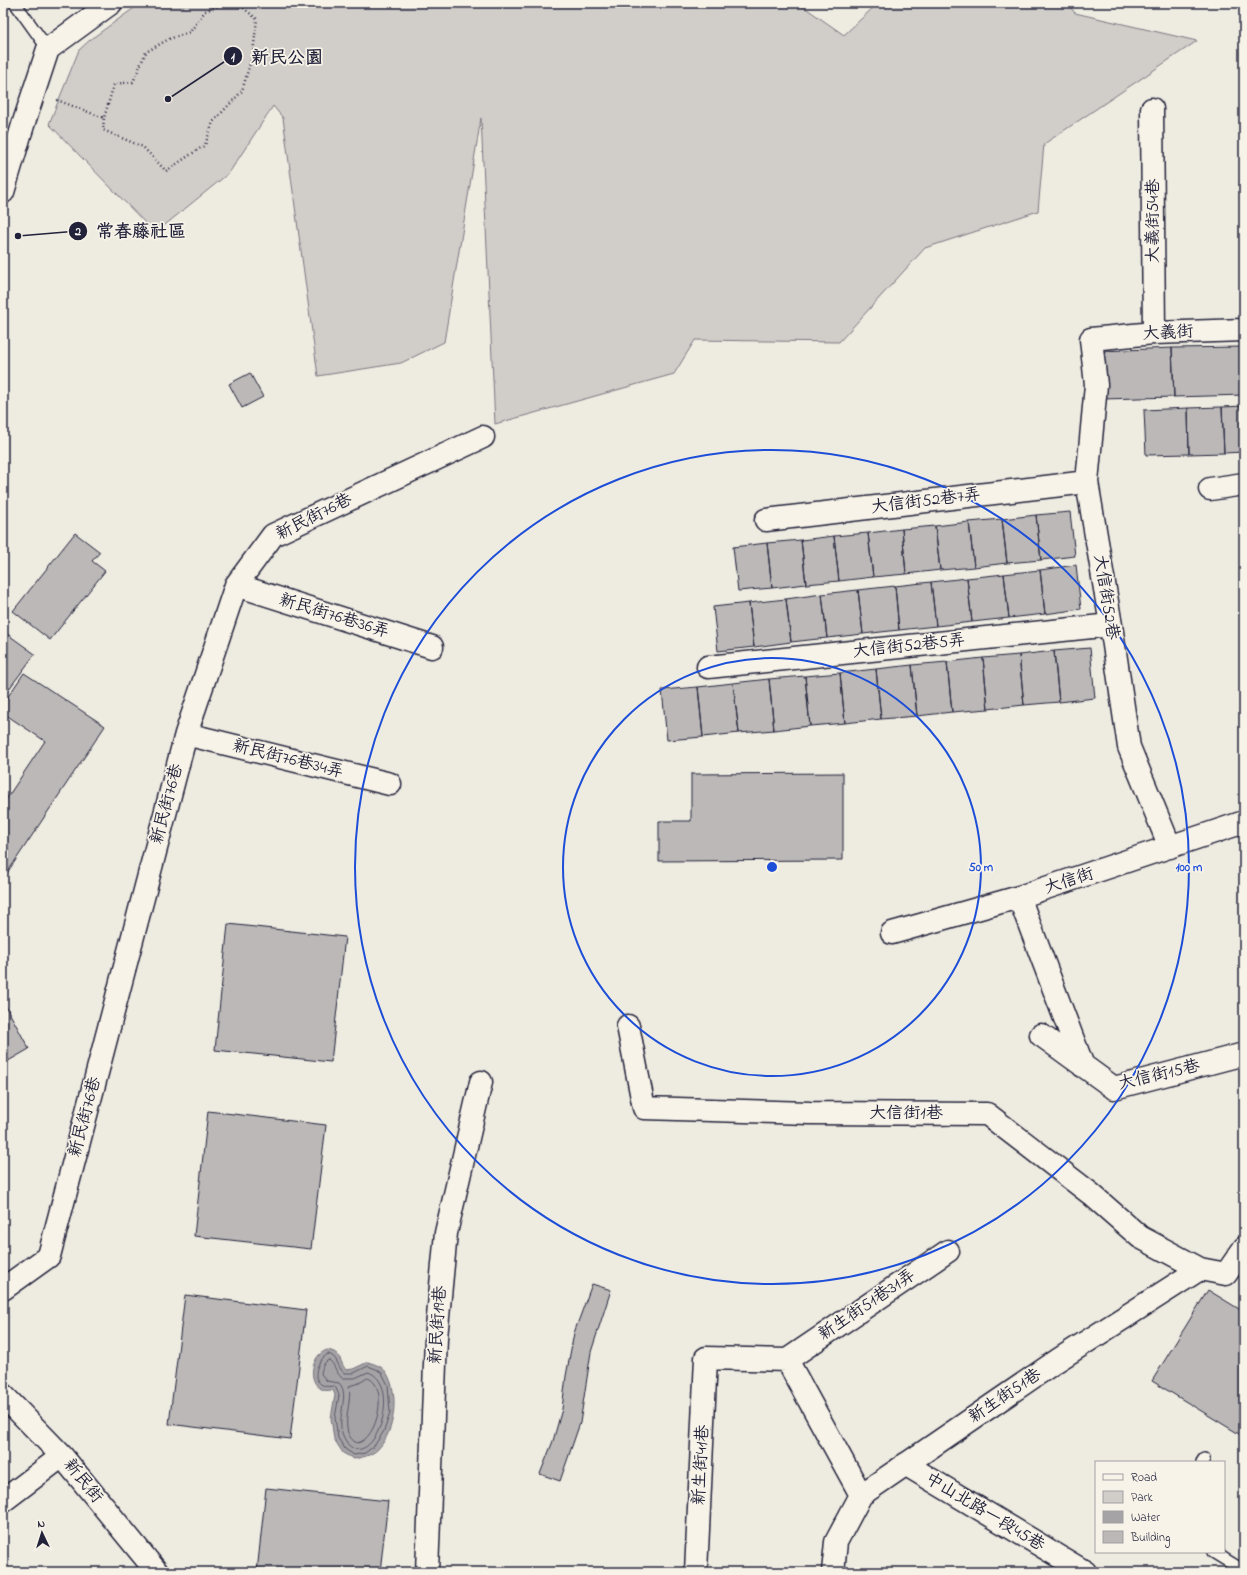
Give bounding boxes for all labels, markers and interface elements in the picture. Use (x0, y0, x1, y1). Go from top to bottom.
callout: 新民公園 (223, 41, 331, 71)
text: 新民公園 (251, 46, 323, 72)
text: 1 (231, 49, 235, 67)
street label: 大義街54巷 (1141, 178, 1166, 263)
callout: 常春藤社區 (68, 216, 194, 246)
text: 常春藤社區 (96, 220, 186, 246)
text: 2 (74, 223, 81, 241)
street label: 大義街 (1142, 319, 1194, 347)
street label: 大信街52巷7弄 (870, 482, 982, 520)
street label: 新民街76巷 (272, 487, 357, 547)
street label: 大信街52巷 (1087, 552, 1125, 642)
street label: 新民街76巷36弄 (276, 587, 392, 645)
street label: 大信街52巷5弄 (852, 628, 966, 664)
street label: 新民街76巷34弄 (230, 733, 346, 785)
street label: 新民街76巷 (144, 760, 190, 847)
text: 50 m (969, 859, 994, 877)
text: 100 m (1176, 859, 1203, 877)
centre of rings (765, 860, 779, 874)
street label: 大信街 (1041, 861, 1097, 901)
street label: 大信街15巷 (1116, 1053, 1203, 1097)
street label: 新民街76巷 (62, 1073, 108, 1160)
street label: 大信街1巷 (869, 1101, 944, 1126)
street label: 新生街51巷31弄 (813, 1263, 921, 1347)
street label: 新民街19巷 (423, 1284, 453, 1365)
street label: 新生街51巷 (964, 1362, 1047, 1430)
street label: 新生街41巷 (686, 1423, 716, 1506)
street label: 新民街 (57, 1453, 109, 1509)
legend (1095, 1461, 1225, 1553)
street label: 中山北路一段45巷 (920, 1466, 1050, 1558)
text: Road (1131, 1469, 1157, 1487)
text: Park (1131, 1489, 1153, 1507)
text: Water (1131, 1509, 1160, 1527)
north arrow (22, 1513, 62, 1553)
text: N (37, 1516, 46, 1532)
text: Building (1130, 1529, 1170, 1548)

